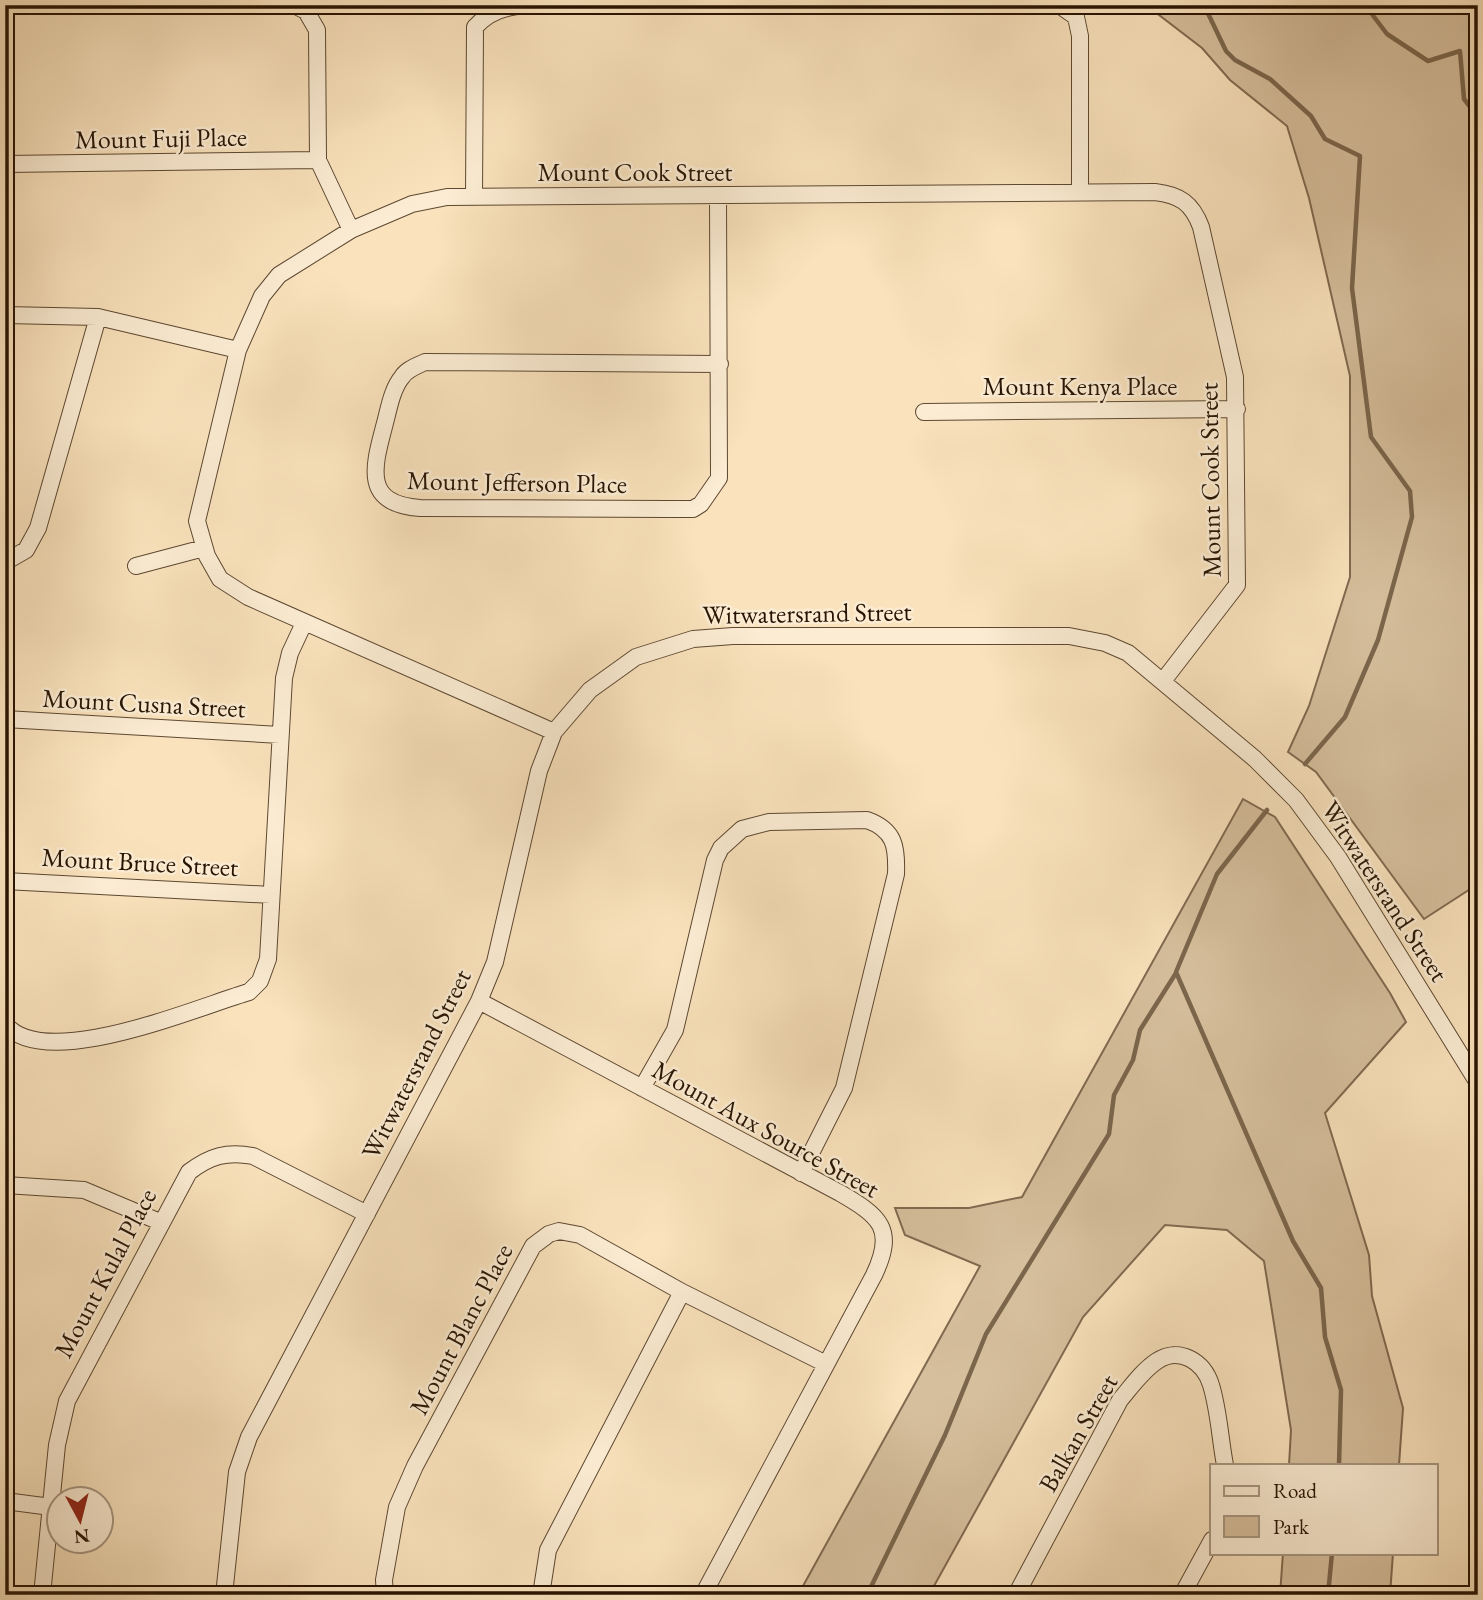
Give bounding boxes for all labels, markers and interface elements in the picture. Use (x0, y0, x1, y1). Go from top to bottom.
street label: Mount Fuji Place (75, 119, 247, 157)
street label: Mount Cook Street (538, 155, 732, 189)
street label: Mount Kenya Place (983, 369, 1177, 403)
street label: Mount Cook Street (1191, 382, 1229, 578)
street label: Mount Jefferson Place (407, 463, 627, 501)
street label: Witwatersrand Street (702, 594, 912, 632)
street label: Mount Cusna Street (41, 681, 247, 725)
street label: Witwatersrand Street (1314, 794, 1456, 988)
street label: Mount Bruce Street (41, 840, 239, 884)
street label: Witwatersrand Street (353, 963, 479, 1165)
street label: Mount Aux Source Street (646, 1052, 886, 1206)
street label: Mount Kulal Place (46, 1182, 164, 1364)
street label: Mount Blanc Place (402, 1238, 520, 1420)
street label: Balkan Street (1031, 1368, 1125, 1498)
legend (1210, 1464, 1438, 1554)
text: Road (1273, 1477, 1317, 1504)
north arrow (46, 1484, 116, 1554)
text: Park (1273, 1513, 1310, 1540)
text: N (72, 1523, 91, 1550)

